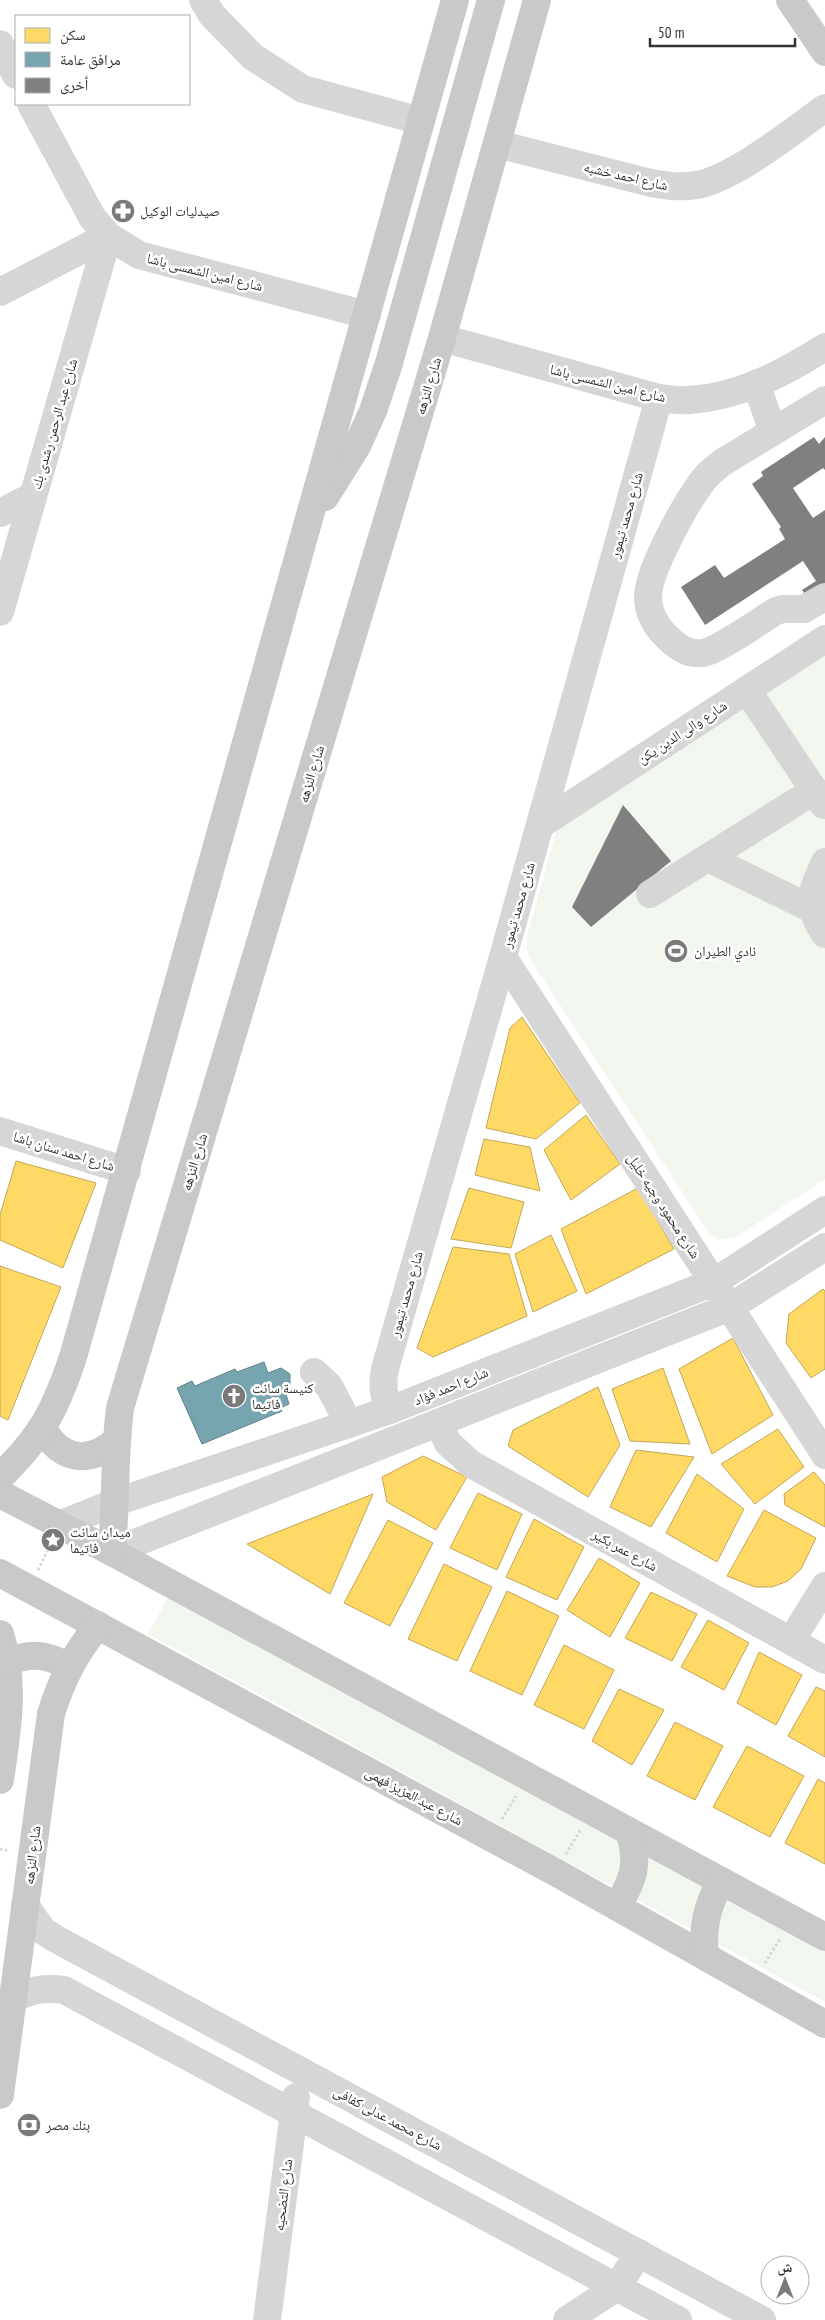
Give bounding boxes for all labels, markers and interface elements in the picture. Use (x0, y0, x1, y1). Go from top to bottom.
legend (15, 15, 190, 105)
scale bar (650, 15, 795, 47)
text: 50 m (658, 23, 684, 42)
text: سكن (60, 25, 86, 45)
text: مرافق عامة (60, 50, 121, 70)
text: أخرى (60, 75, 89, 95)
street label: شارع احمد خشبه (582, 158, 670, 195)
pharmacy icon: صيدليات الوكيل (110, 198, 136, 224)
place label: صيدليات الوكيل (140, 202, 220, 220)
street label: شارع امين الشمسى باشا (145, 249, 265, 296)
street label: شارع النزهه (411, 355, 446, 417)
street label: شارع عبد الرحمن رشدى بك (27, 357, 82, 492)
street label: شارع امين الشمسى باشا (548, 360, 668, 407)
street label: شارع محمد تيمور (605, 470, 648, 561)
street label: شارع والى الدين يكن (634, 696, 731, 769)
street label: شارع النزهه (294, 743, 329, 805)
street label: شارع محمد تيمور (497, 860, 540, 951)
sports icon: نادي الطيران (663, 938, 689, 964)
place label: نادي الطيران (694, 942, 756, 963)
street label: شارع احمد سنان باشا (11, 1127, 117, 1176)
street label: شارع النزهه (177, 1131, 212, 1193)
street label: شارع محمود وجيه خليل (622, 1150, 705, 1263)
street label: شارع محمد تيمور (385, 1249, 428, 1340)
street label: شارع احمد فؤاد (411, 1363, 491, 1410)
place label: كنيسة سانت فاتيما (252, 1379, 314, 1413)
church icon: كنيسة سانت فاتيما (221, 1383, 247, 1409)
place label: ميدان سانت فاتيما (70, 1523, 131, 1557)
street label: شارع عمر بكير (588, 1524, 661, 1576)
place icon: ميدان سانت فاتيما (40, 1527, 66, 1553)
street label: شارع عبد العزيز فهمى (362, 1763, 466, 1830)
street label: شارع النزهه (19, 1825, 46, 1886)
street label: شارع محمد عدلى كفافى (330, 2082, 445, 2155)
bank icon: بنك مصر (16, 2112, 42, 2138)
place label: بنك مصر (45, 2116, 90, 2134)
street label: شارع التضحيه (270, 2158, 297, 2232)
north arrow (760, 2255, 810, 2305)
text: ش (778, 2258, 793, 2276)

